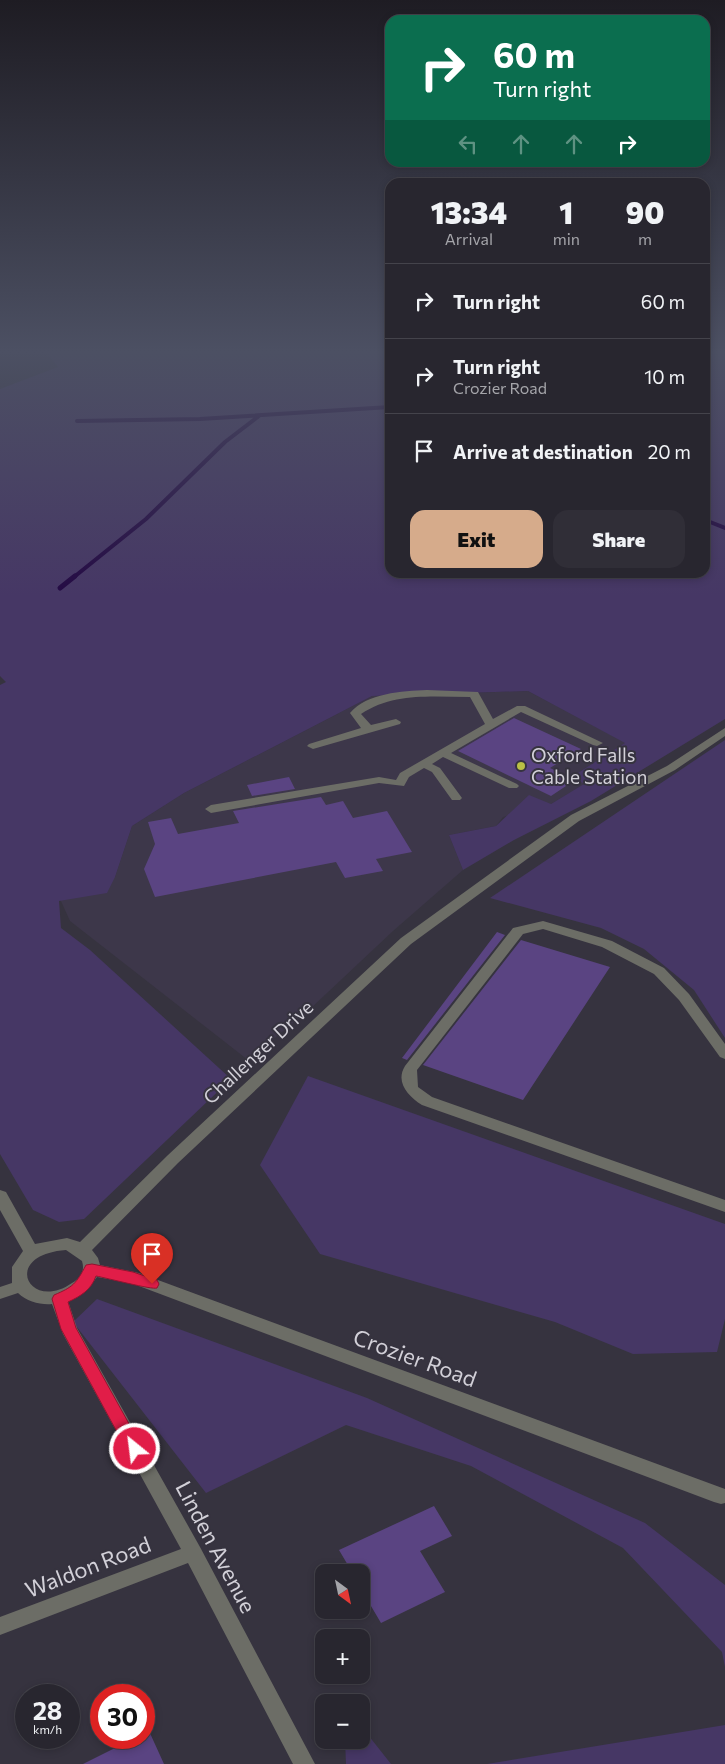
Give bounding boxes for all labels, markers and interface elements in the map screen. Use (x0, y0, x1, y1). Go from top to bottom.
text: 60 m (493, 32, 575, 75)
icon: right (410, 35, 475, 100)
text: Turn right (493, 75, 591, 102)
icon: left (454, 130, 482, 158)
icon: ahead (507, 130, 535, 158)
icon: ahead (560, 130, 588, 158)
icon: right (613, 130, 641, 158)
text: 13:34 (431, 193, 507, 230)
text: 1 (559, 193, 573, 230)
text: 90 (626, 193, 664, 230)
text: Arrival (445, 229, 493, 248)
text: min (553, 229, 580, 248)
text: m (638, 229, 652, 248)
icon: right (410, 287, 438, 315)
text: Turn right (453, 290, 540, 313)
text: 60 m (641, 290, 685, 313)
text: Turn right (453, 355, 540, 378)
icon: right (410, 362, 438, 390)
text: 10 m (644, 365, 685, 388)
text: Crozier Road (453, 378, 547, 397)
icon: arrive (410, 437, 438, 465)
text: Arrive at destination (453, 440, 633, 463)
text: 20 m (648, 440, 691, 463)
button: Exit (410, 510, 543, 568)
button: Share (553, 510, 685, 568)
place label: Oxford Falls Cable Station (531, 743, 647, 788)
marker: Oxford Falls Cable Station (515, 760, 527, 772)
street label: Challenger Drive (198, 995, 317, 1108)
pin (131, 1233, 173, 1284)
icon: arrive (138, 1240, 166, 1268)
street label: Crozier Road (350, 1323, 480, 1392)
position arrow (108, 1422, 160, 1474)
street label: Linden Avenue (170, 1476, 262, 1617)
street label: Waldon Road (21, 1530, 154, 1603)
north arrow (315, 1564, 370, 1619)
map controls (315, 1564, 370, 1749)
button: + (315, 1629, 370, 1684)
speed limit sign: 30 (90, 1684, 155, 1749)
button: − (315, 1694, 370, 1749)
text: 28 (33, 1695, 62, 1725)
text: km/h (33, 1722, 62, 1736)

